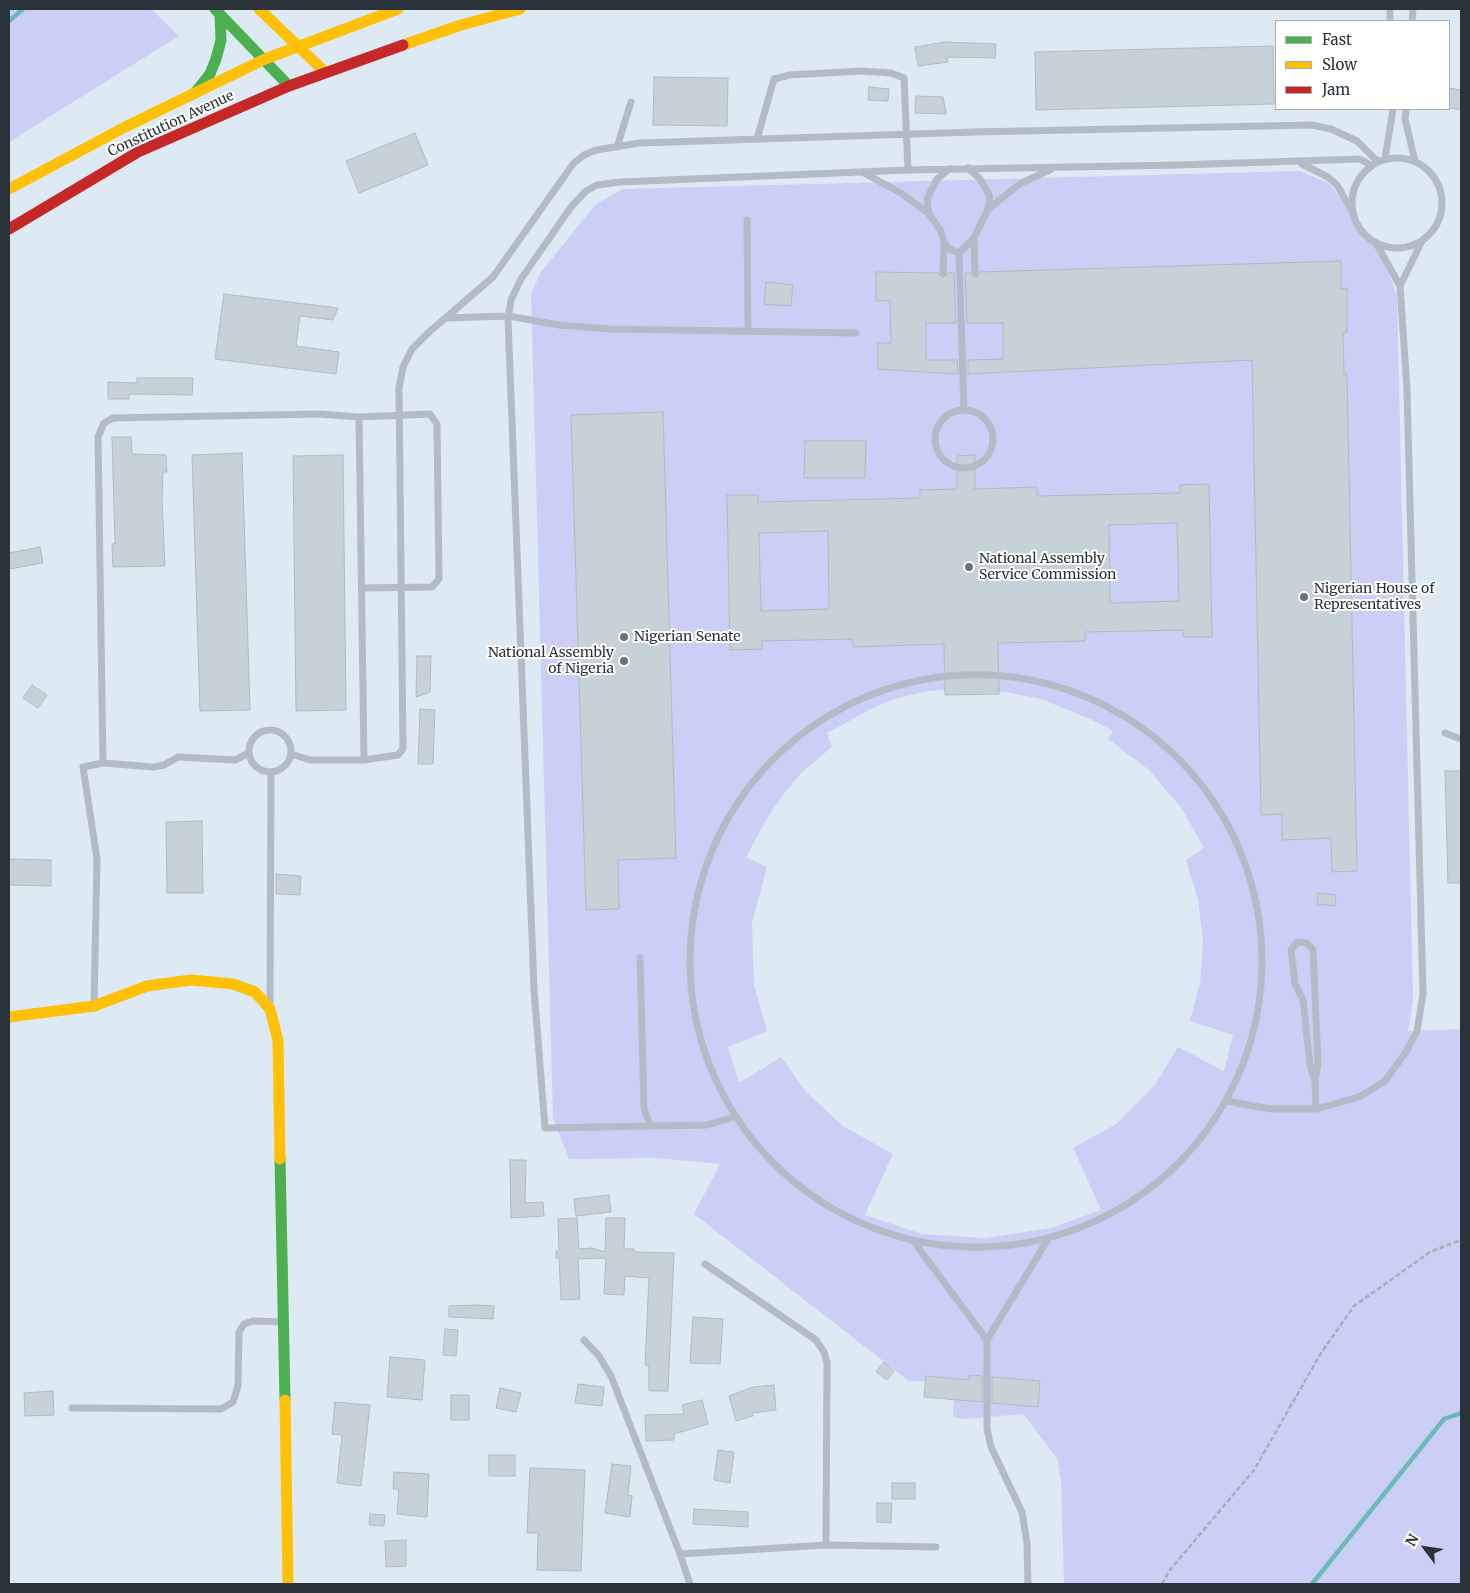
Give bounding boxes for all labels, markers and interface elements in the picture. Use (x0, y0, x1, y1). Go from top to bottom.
legend (1275, 20, 1450, 110)
text: Fast (1322, 30, 1352, 49)
text: Slow (1322, 55, 1357, 74)
text: Jam (1322, 80, 1350, 99)
street label: Constitution Avenue (105, 87, 237, 161)
place label: National Assembly Service Commission (979, 551, 1116, 584)
marker: National Assembly Service Commission (963, 561, 975, 573)
place label: Nigerian House of Representatives (1314, 581, 1434, 614)
marker: Nigerian House of Representatives (1298, 591, 1310, 603)
place label: Nigerian Senate (634, 629, 741, 645)
marker: Nigerian Senate (618, 631, 630, 643)
place label: National Assembly of Nigeria (488, 645, 614, 678)
marker: National Assembly of Nigeria (618, 655, 630, 667)
north arrow (1400, 1523, 1450, 1573)
text: N (1402, 1531, 1423, 1550)

